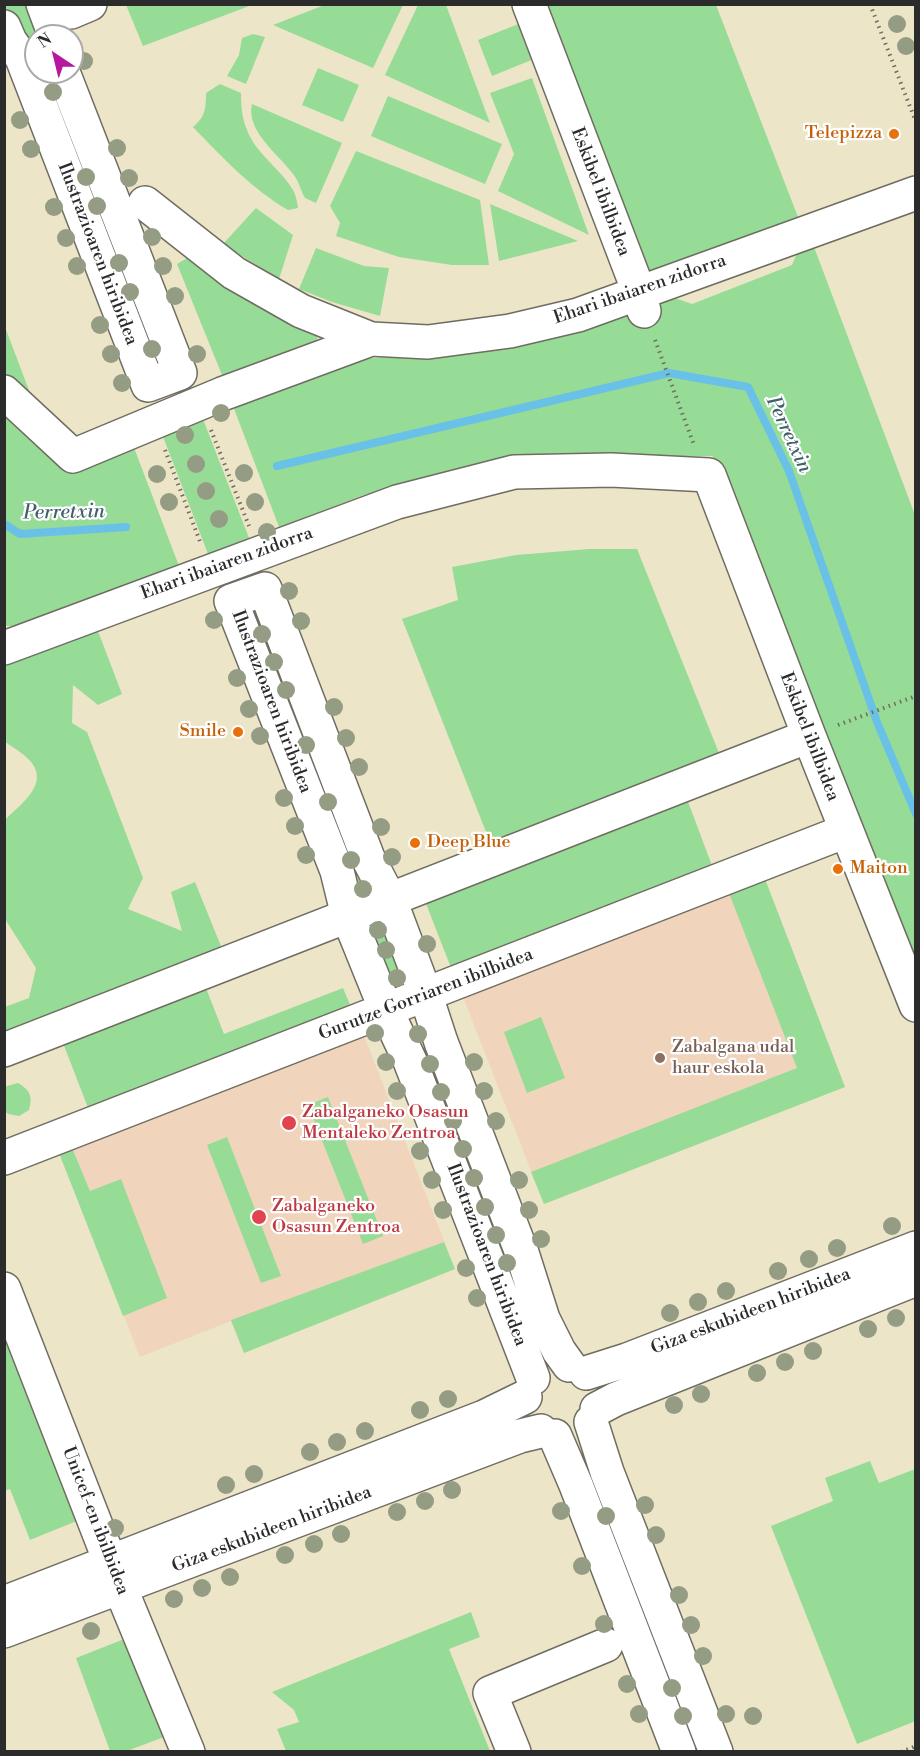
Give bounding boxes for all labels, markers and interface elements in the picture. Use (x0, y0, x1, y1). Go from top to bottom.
north arrow (24, 24, 84, 84)
text: N (34, 29, 56, 53)
place label: Telepizza (805, 123, 882, 145)
street label: Eskibel ibilbidea (566, 125, 634, 259)
marker: Telepizza (887, 127, 901, 141)
street label: Ilustrazioaren hiribidea (52, 160, 142, 348)
street label: Ehari ibaiaren zidorra (551, 250, 729, 330)
water label: Perretxin (760, 393, 816, 477)
water label: Perretxin (23, 500, 105, 526)
street label: Ehari ibaiaren zidorra (138, 523, 316, 605)
street label: Ilustrazioaren hiribidea (226, 608, 316, 796)
street label: Eskibel ibilbidea (775, 670, 843, 804)
place label: Smile (180, 721, 226, 743)
marker: Smile (231, 725, 245, 739)
place label: Deep Blue (427, 832, 511, 854)
marker: Deep Blue (408, 836, 422, 850)
place label: Maiton (850, 858, 908, 880)
marker: Maiton (831, 862, 845, 876)
street label: Gurutze Gorriaren ibilbidea (316, 944, 536, 1046)
place label: Zabalgana udal haur eskola (672, 1037, 794, 1080)
marker: Zabalgana udal haur eskola (653, 1051, 667, 1065)
place label: Zabalganeko Osasun Mentaleko Zentroa (302, 1102, 469, 1144)
marker: Zabalganeko Osasun Mentaleko Zentroa (280, 1114, 298, 1132)
street label: Ilustrazioaren hiribidea (441, 1161, 531, 1349)
place label: Zabalganeko Osasun Zentroa (272, 1196, 400, 1238)
marker: Zabalganeko Osasun Zentroa (250, 1208, 268, 1226)
street label: Giza eskubideen hiribidea (648, 1264, 854, 1360)
street label: Unicef-en ibilbidea (57, 1444, 133, 1598)
street label: Giza eskubideen hiribidea (169, 1482, 375, 1578)

